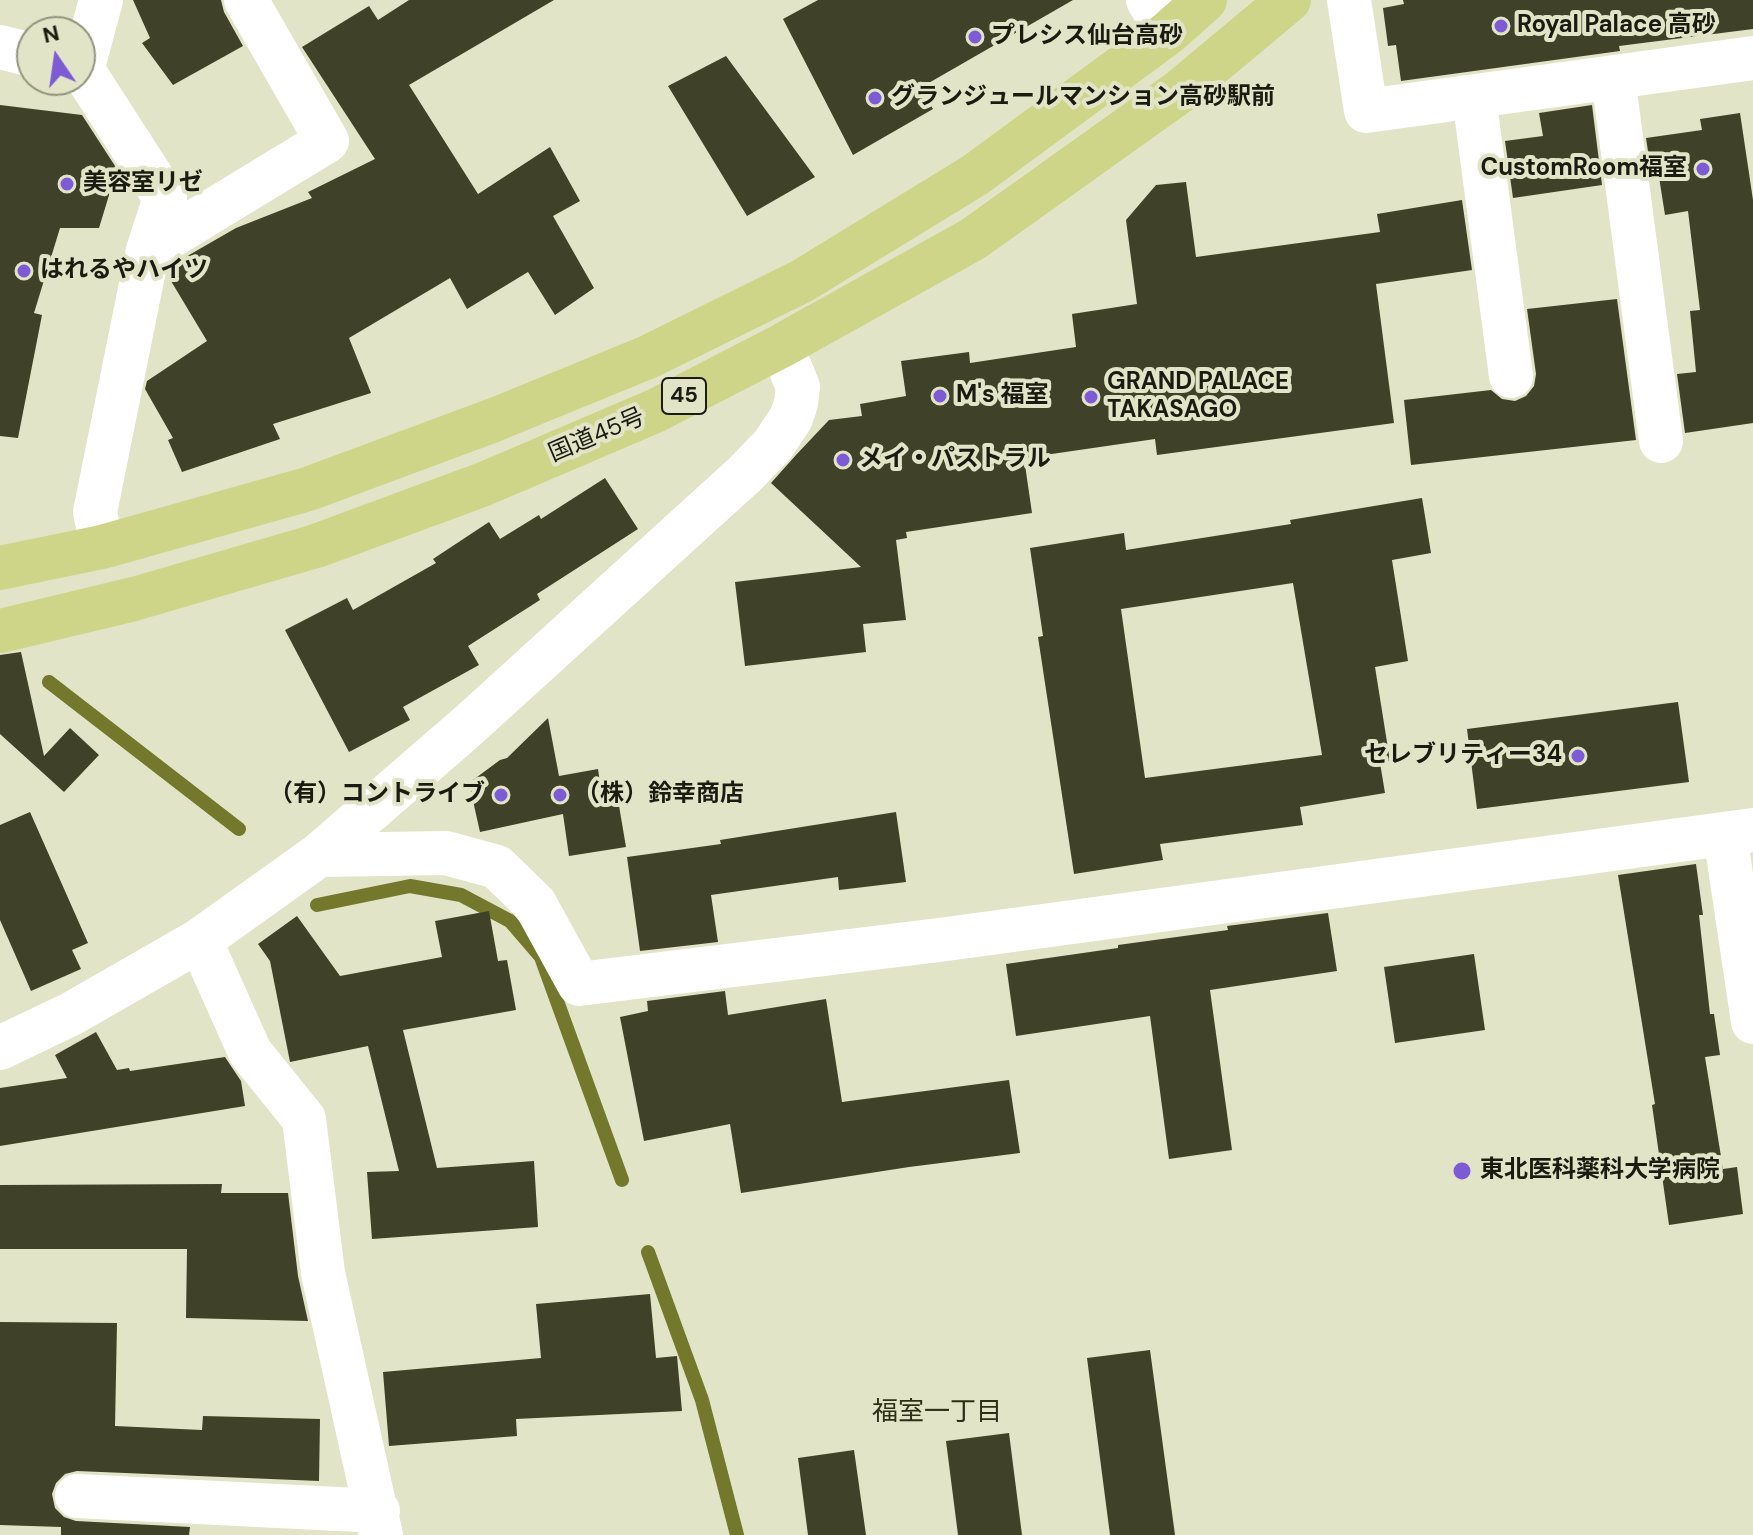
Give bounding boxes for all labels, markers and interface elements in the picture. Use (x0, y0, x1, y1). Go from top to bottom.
place label: Royal Palace 高砂 (1517, 12, 1716, 40)
north arrow (16, 16, 96, 96)
marker: Royal Palace 高砂 (1492, 17, 1510, 35)
text: N (40, 18, 62, 50)
place label: プレシス仙台高砂 (991, 23, 1183, 51)
marker: プレシス仙台高砂 (966, 28, 984, 46)
place label: グランジュールマンション高砂駅前 (891, 84, 1275, 112)
marker: グランジュールマンション高砂駅前 (866, 89, 884, 107)
place label: CustomRoom福室 (1480, 155, 1687, 183)
marker: CustomRoom福室 (1694, 160, 1712, 178)
place label: 美容室リゼ (83, 170, 203, 198)
marker: 美容室リゼ (58, 175, 76, 193)
place label: はれるやハイツ (40, 257, 208, 285)
marker: はれるやハイツ (15, 262, 33, 280)
place label: GRAND PALACE TAKASAGO (1107, 369, 1289, 425)
road number: 45 (662, 378, 706, 414)
place label: M's 福室 (956, 382, 1048, 410)
marker: M's 福室 (931, 387, 949, 405)
marker: GRAND PALACE TAKASAGO (1082, 388, 1100, 406)
street label: 国道45号 (545, 403, 649, 469)
place label: メイ・パストラル (859, 446, 1051, 474)
marker: メイ・パストラル (834, 451, 852, 469)
place label: セレブリティー34 (1364, 742, 1562, 770)
marker: セレブリティー34 (1569, 747, 1587, 765)
place label: （有）コントライブ (269, 781, 485, 809)
place label: （株）鈴幸商店 (576, 781, 744, 809)
marker: （有）コントライブ (492, 786, 510, 804)
marker: （株）鈴幸商店 (551, 786, 569, 804)
place label: 東北医科薬科大学病院 (1480, 1157, 1720, 1185)
marker: 東北医科薬科大学病院 (1451, 1160, 1473, 1182)
district label: 福室一丁目 (872, 1397, 1002, 1429)

